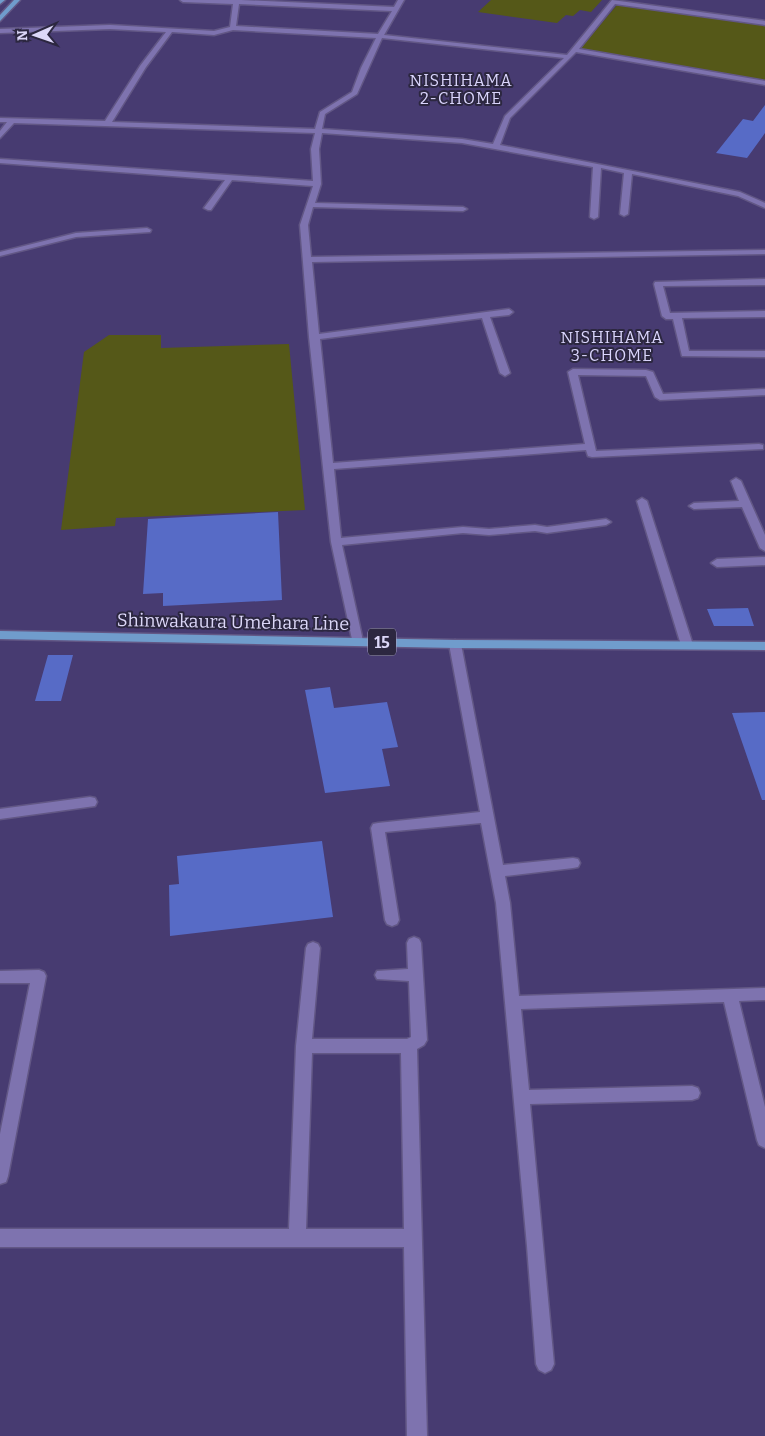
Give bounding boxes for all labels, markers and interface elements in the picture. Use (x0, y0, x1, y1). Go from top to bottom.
north arrow (10, 10, 60, 60)
text: N (14, 30, 31, 41)
district label: NISHIHAMA 2-CHOME (409, 71, 513, 108)
district label: NISHIHAMA 3-CHOME (560, 328, 664, 365)
street label: Shinwakaura Umehara Line (117, 609, 349, 635)
road number: 15 (368, 628, 396, 656)

